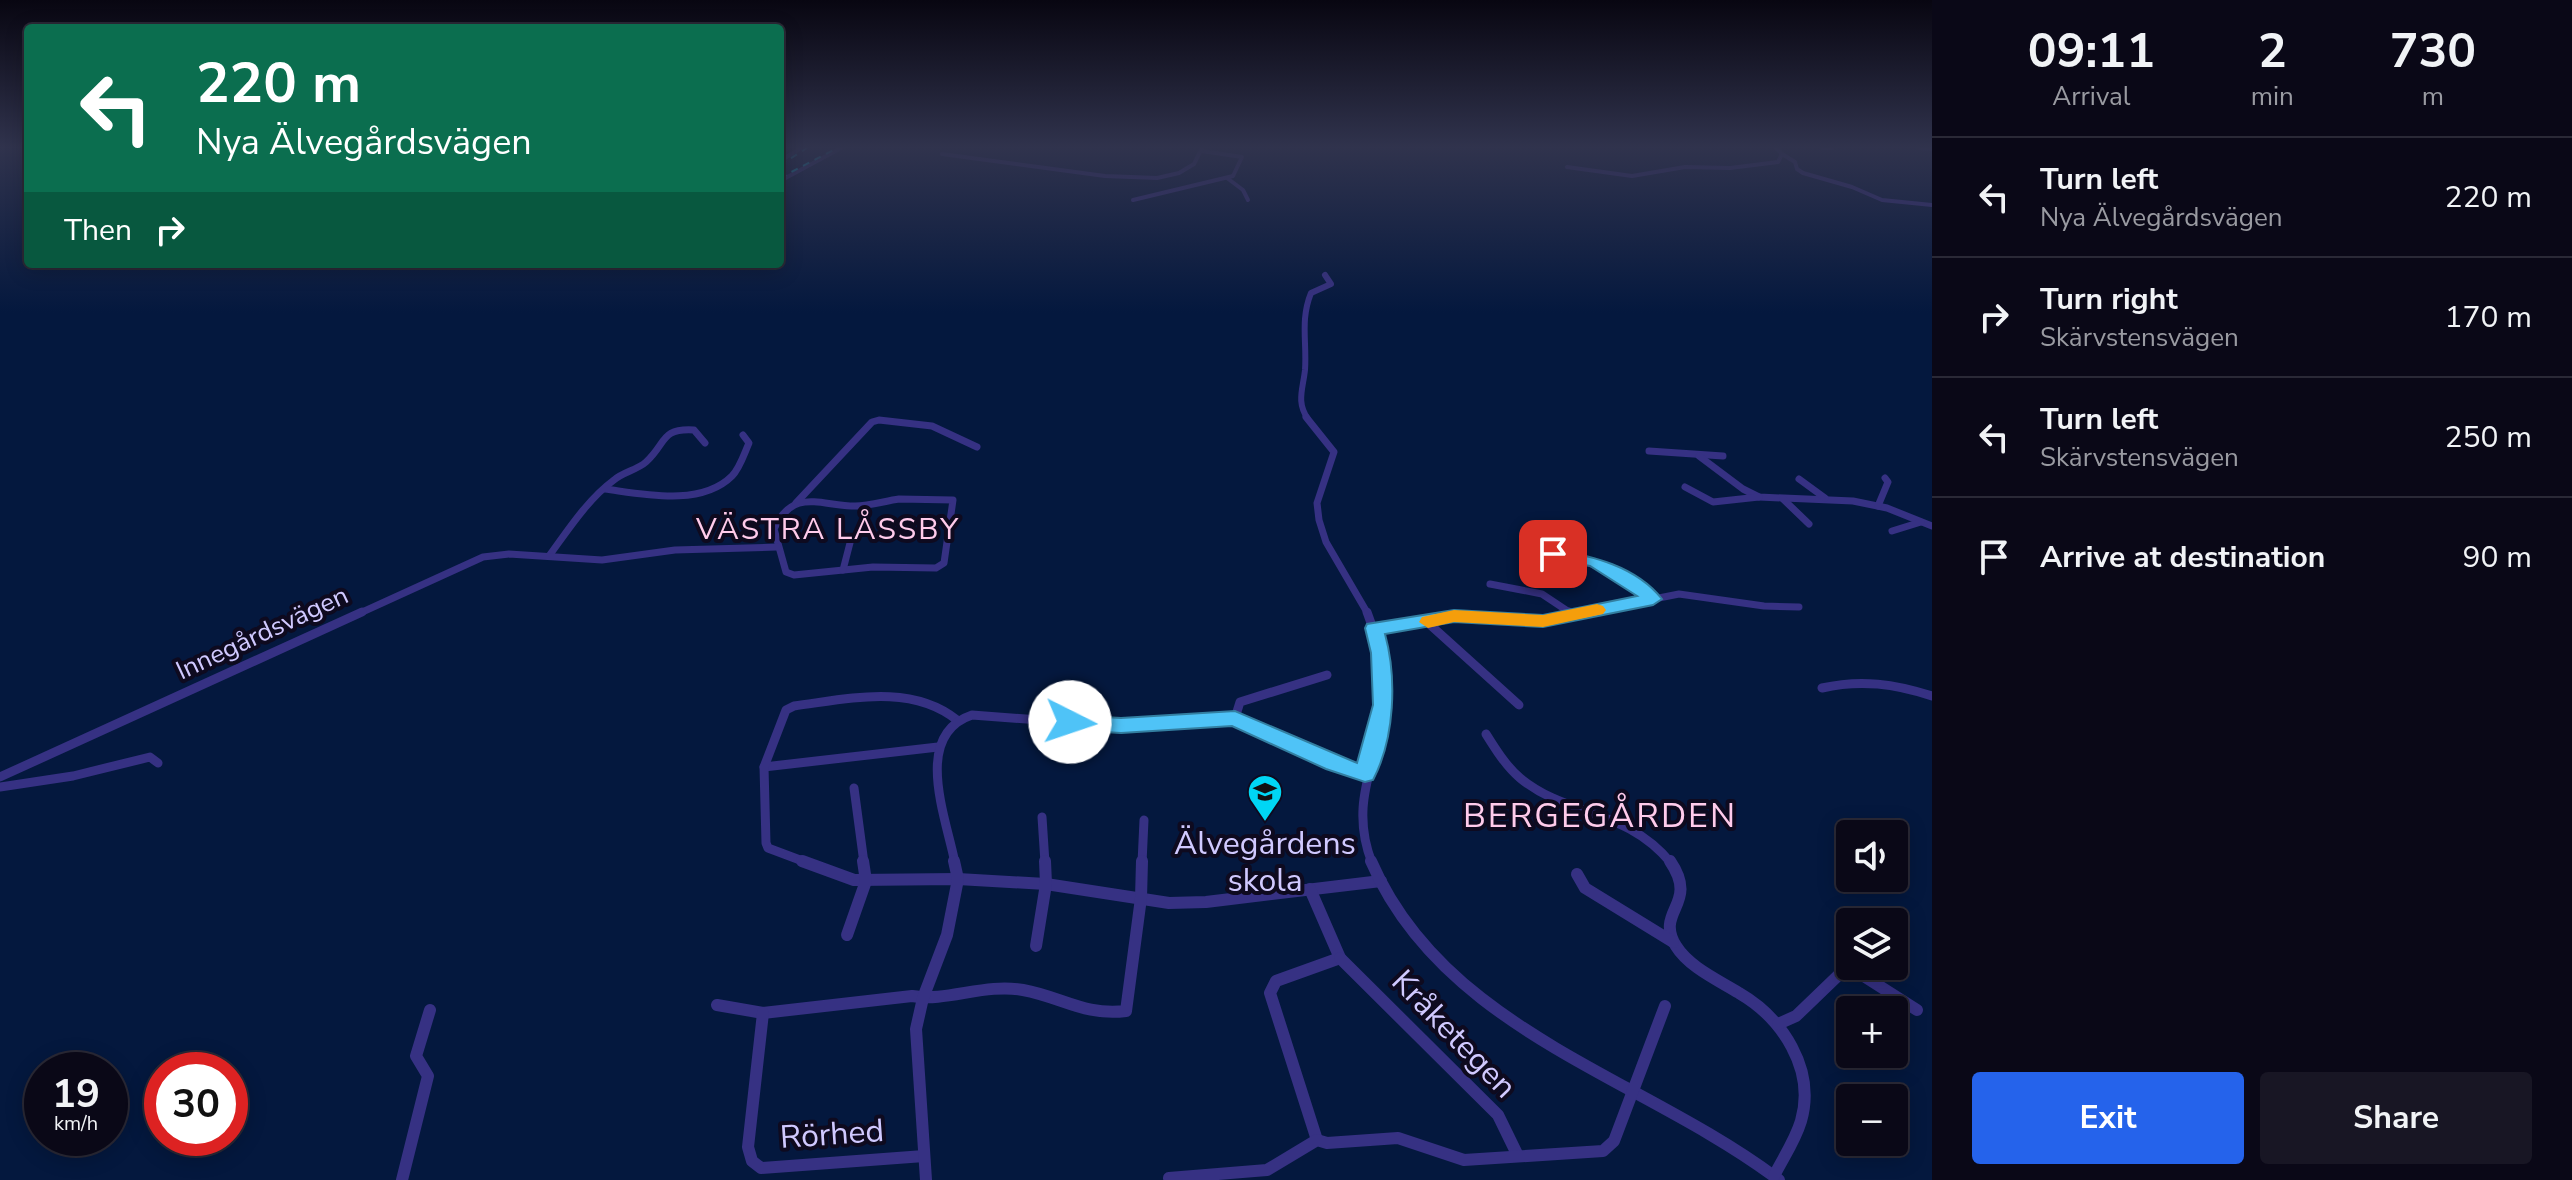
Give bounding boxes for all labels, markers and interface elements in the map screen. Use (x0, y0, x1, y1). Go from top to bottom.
text: 09:11 (2028, 18, 2155, 84)
text: 2 (2258, 18, 2287, 84)
text: 730 (2390, 18, 2476, 84)
text: 220 m (196, 45, 361, 122)
icon: left (64, 56, 168, 160)
text: Arrival (2052, 79, 2131, 114)
text: min (2251, 79, 2294, 114)
text: m (2422, 79, 2444, 114)
text: Nya Älvegårdsvägen (196, 118, 532, 167)
text: Turn left (2040, 159, 2158, 200)
icon: left (1972, 175, 2016, 219)
text: 220 m (2445, 177, 2532, 218)
text: Nya Älvegårdsvägen (2040, 200, 2283, 235)
icon: right (148, 208, 192, 252)
text: Then (64, 210, 132, 251)
text: Turn right (2040, 279, 2178, 320)
icon: right (1972, 295, 2016, 339)
text: 170 m (2445, 297, 2532, 338)
text: Skärvstensvägen (2040, 320, 2239, 355)
text: Turn left (2040, 399, 2158, 440)
icon: left (1972, 415, 2016, 459)
text: 250 m (2445, 417, 2532, 458)
text: Skärvstensvägen (2040, 440, 2239, 475)
district label: VÄSTRA LÅSSBY (695, 508, 960, 550)
pin (1519, 520, 1587, 588)
icon: arrive (1531, 532, 1575, 576)
icon: arrive (1972, 535, 2016, 579)
text: Arrive at destination (2040, 537, 2325, 578)
text: 90 m (2463, 537, 2532, 578)
street label: Innegårdsvägen (170, 578, 354, 688)
position arrow (1028, 680, 1112, 764)
school or university icon: Älvegårdens skola (1246, 773, 1284, 823)
district label: BERGEGÅRDEN (1463, 792, 1737, 839)
map controls (1836, 820, 1908, 1156)
button: sound (1836, 820, 1908, 892)
place label: Älvegårdens skola (1174, 822, 1356, 902)
button: layers (1836, 908, 1908, 980)
street label: Kråketegen (1382, 960, 1526, 1108)
button: + (1836, 996, 1908, 1068)
speed limit sign: 30 (144, 1052, 248, 1156)
text: 19 (52, 1067, 100, 1121)
button: Exit (1972, 1072, 2244, 1164)
button: Share (2260, 1072, 2532, 1164)
button: − (1836, 1084, 1908, 1156)
street label: Rörhed (779, 1109, 885, 1159)
text: km/h (54, 1110, 98, 1137)

